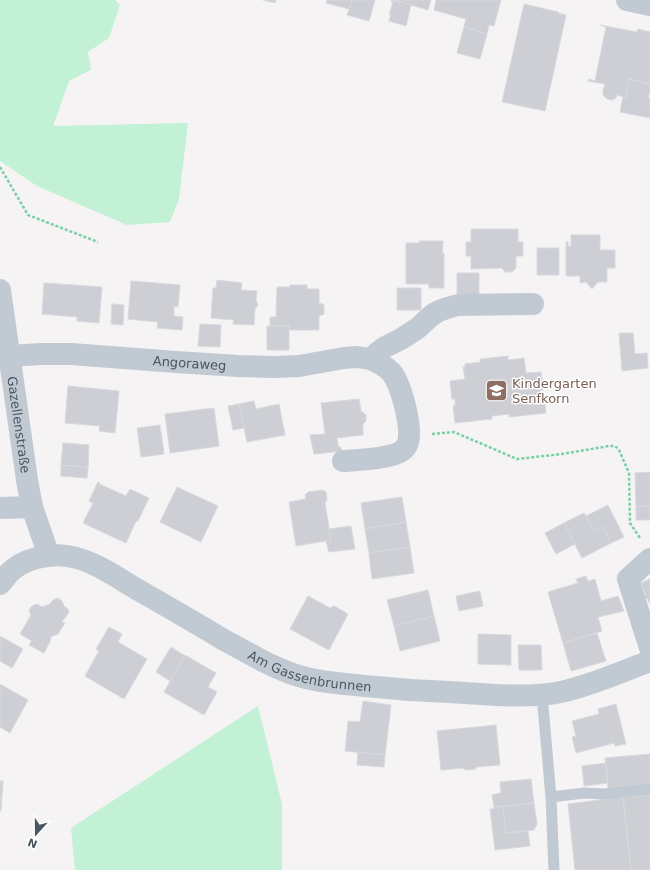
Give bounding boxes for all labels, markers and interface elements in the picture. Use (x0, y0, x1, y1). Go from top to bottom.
street label: Angoraweg (152, 353, 227, 373)
street label: Gazellenstraße (4, 375, 33, 474)
place label: Kindergarten Senfkorn (512, 376, 597, 406)
school or university icon: Kindergarten Senfkorn (483, 377, 509, 403)
street label: Am Gassenbrunnen (245, 647, 372, 695)
north arrow (16, 814, 56, 854)
text: N (26, 835, 39, 851)

